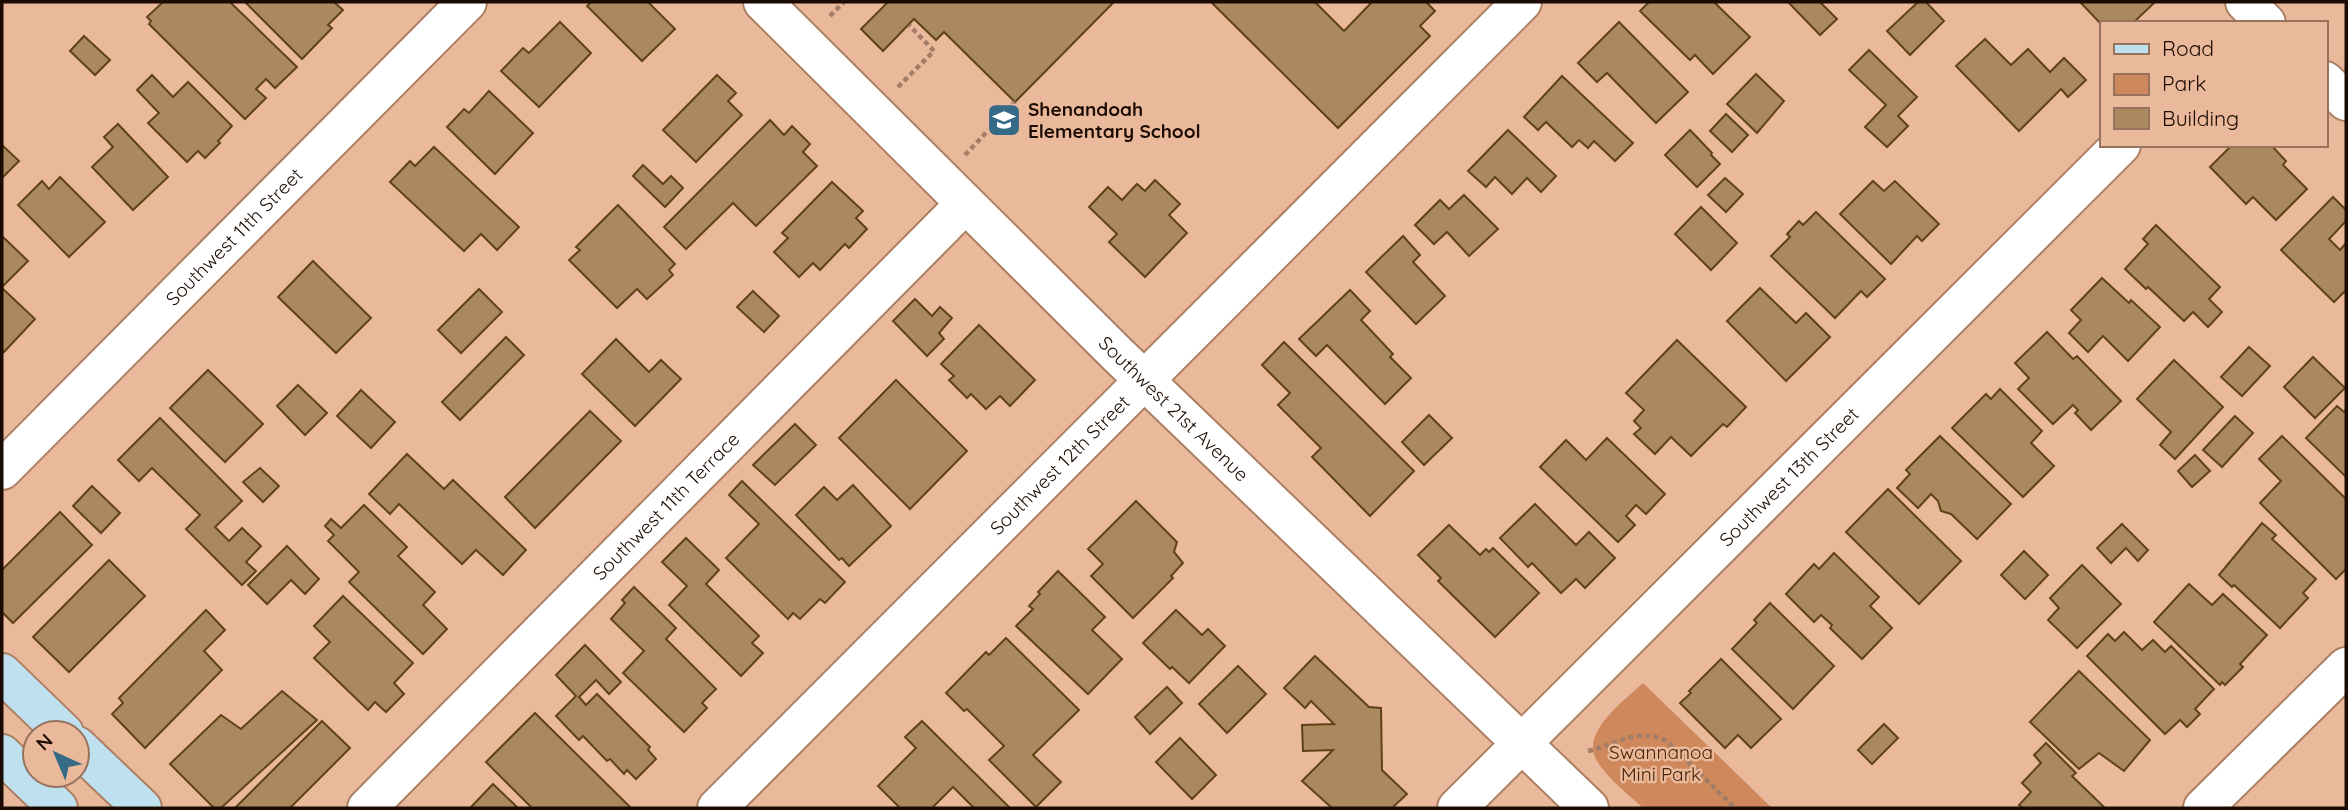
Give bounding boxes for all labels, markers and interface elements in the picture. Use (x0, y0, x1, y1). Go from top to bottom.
legend (2100, 21, 2327, 147)
text: Road (2162, 35, 2214, 61)
text: Park (2162, 70, 2206, 96)
place label: Shenandoah Elementary School (1028, 97, 1201, 143)
school or university icon: Shenandoah Elementary School (985, 101, 1023, 139)
text: Building (2162, 105, 2239, 131)
street label: Southwest 11th Street (160, 163, 307, 310)
street label: Southwest 21st Avenue (1094, 331, 1254, 486)
street label: Southwest 12th Street (985, 390, 1135, 540)
street label: Southwest 13th Street (1714, 402, 1864, 551)
street label: Southwest 11th Terrace (588, 427, 744, 585)
north arrow (21, 719, 91, 789)
text: N (31, 728, 58, 755)
park label: Swannanoa Mini Park (1609, 740, 1713, 786)

